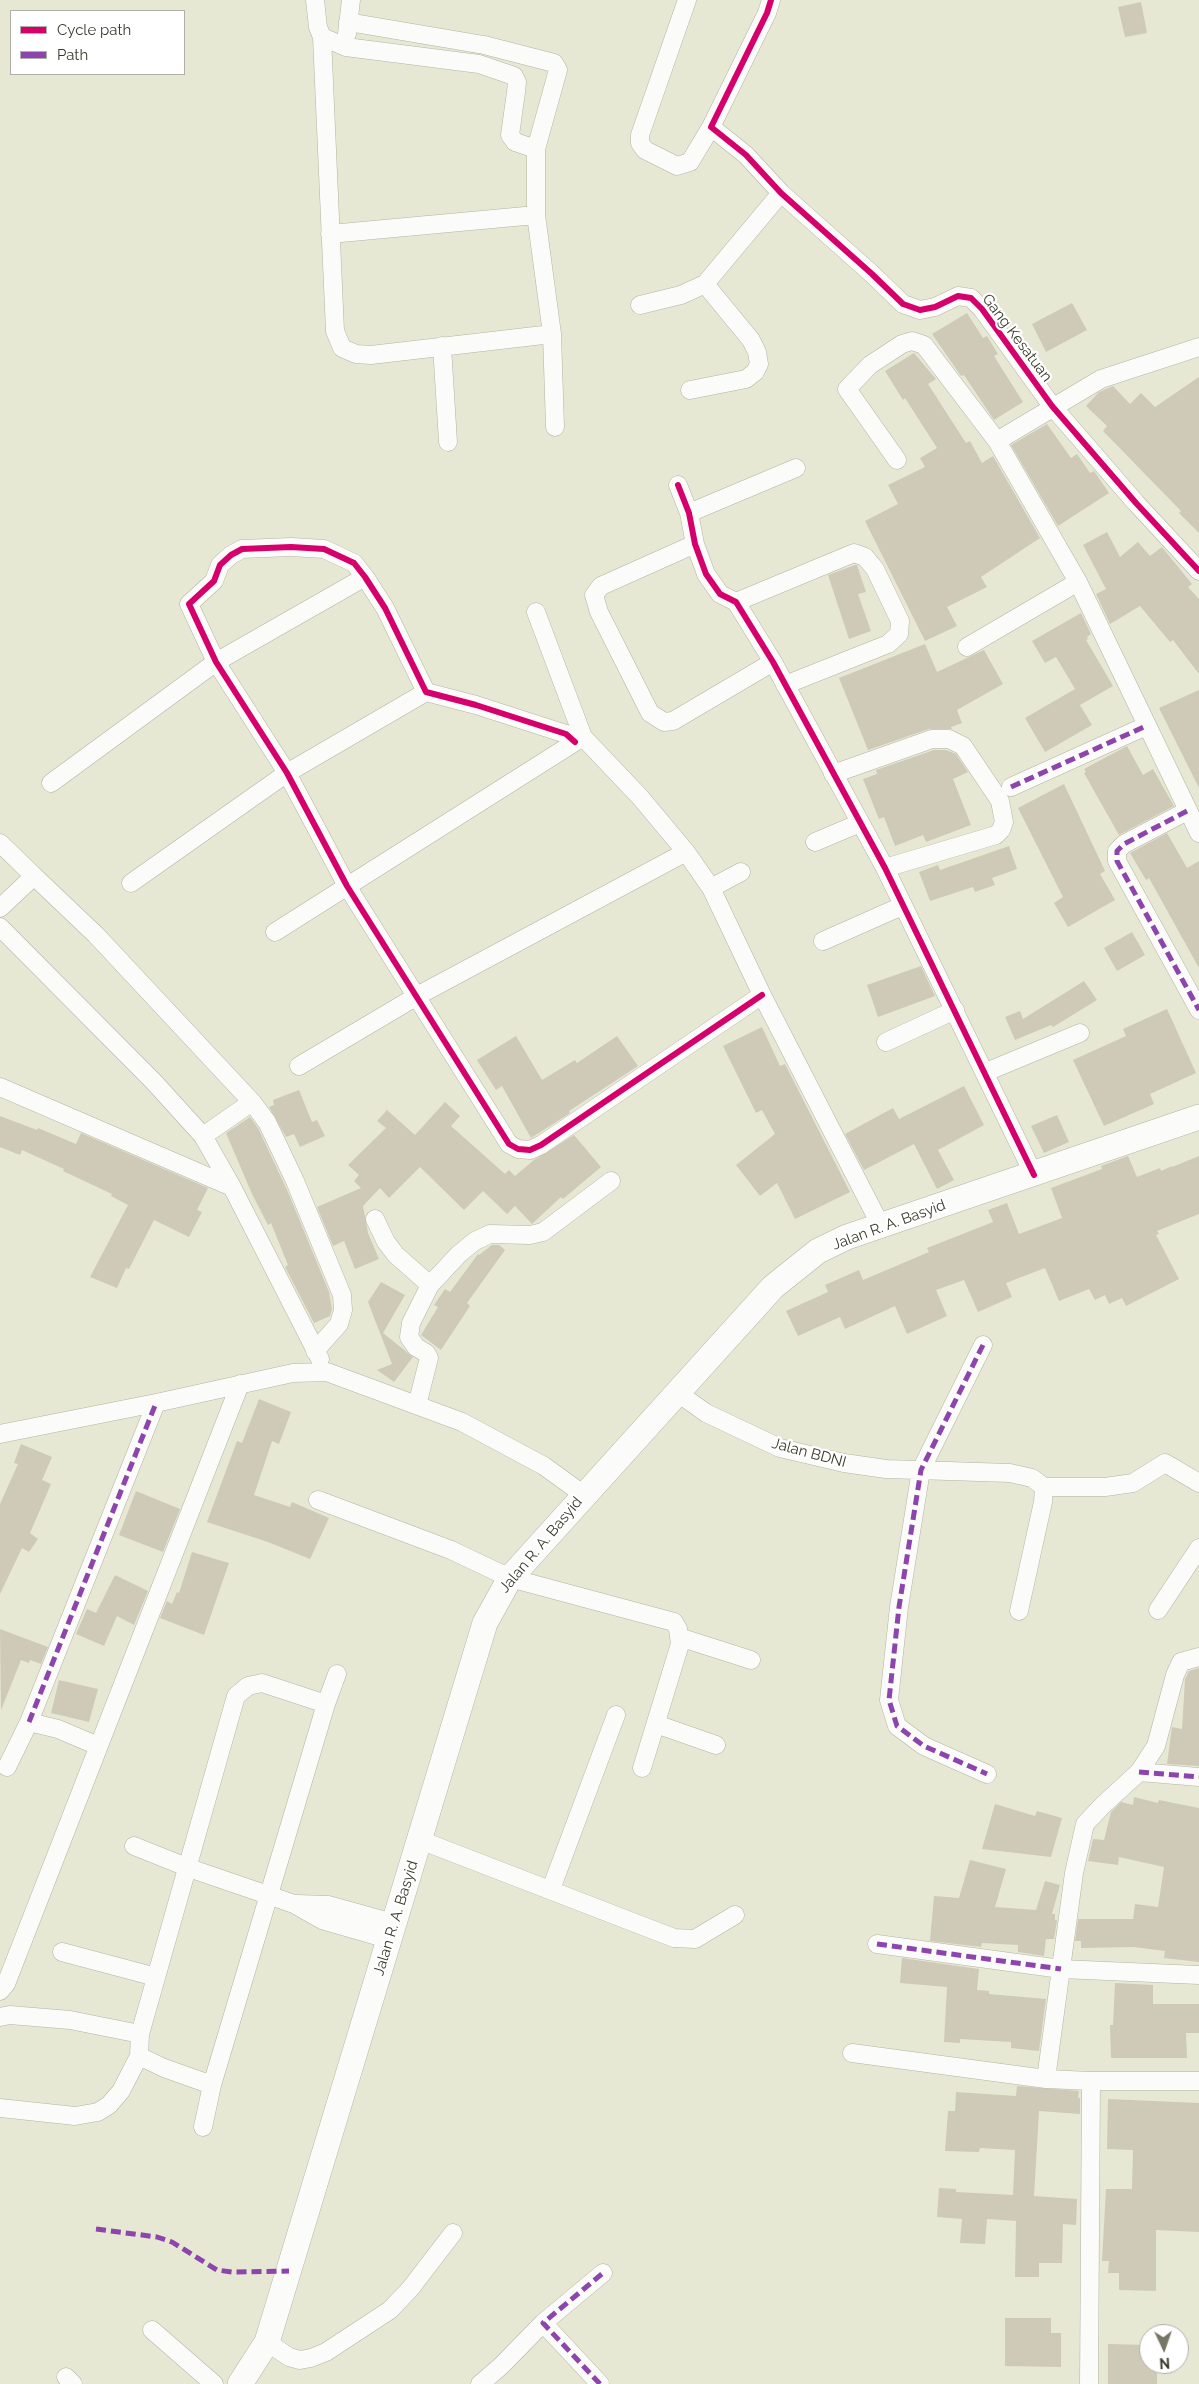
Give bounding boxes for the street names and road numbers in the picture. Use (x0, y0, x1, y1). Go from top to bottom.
street label: Gang Kesatuan (978, 291, 1056, 385)
street label: Jalan R. A. Basyid (830, 1196, 948, 1254)
street label: Jalan BDNI (770, 1434, 848, 1472)
street label: Jalan R. A. Basyid (496, 1494, 586, 1596)
street label: Jalan R. A. Basyid (370, 1858, 422, 1978)

